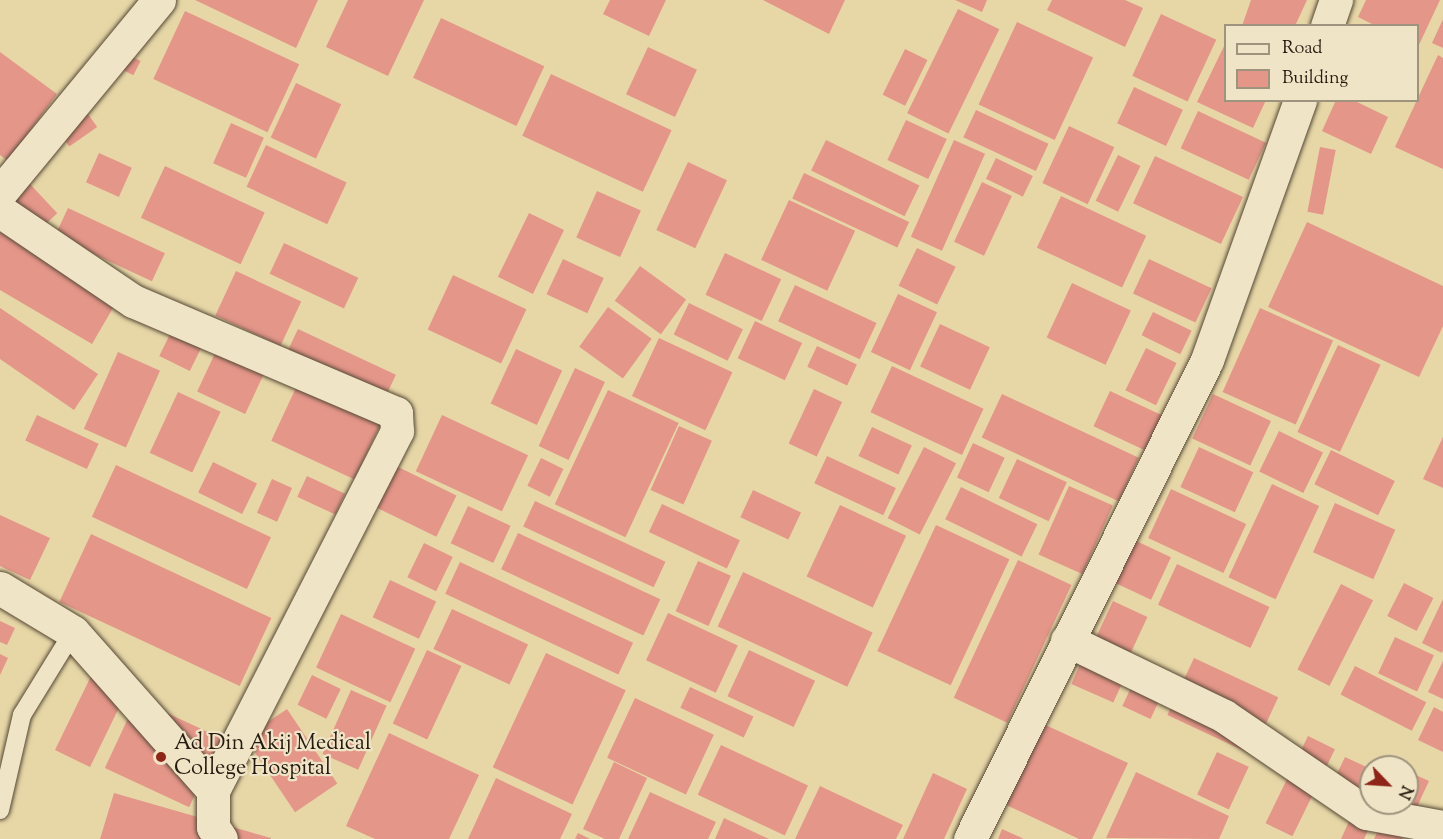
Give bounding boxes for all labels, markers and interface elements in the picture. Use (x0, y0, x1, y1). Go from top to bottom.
legend (1224, 24, 1419, 102)
text: Road (1282, 36, 1322, 62)
text: Building (1282, 66, 1348, 92)
place label: Ad Din Akij Medical College Hospital (174, 731, 371, 782)
marker: Ad Din Akij Medical College Hospital (152, 748, 170, 766)
north arrow (1359, 755, 1419, 815)
text: N (1391, 781, 1417, 803)

